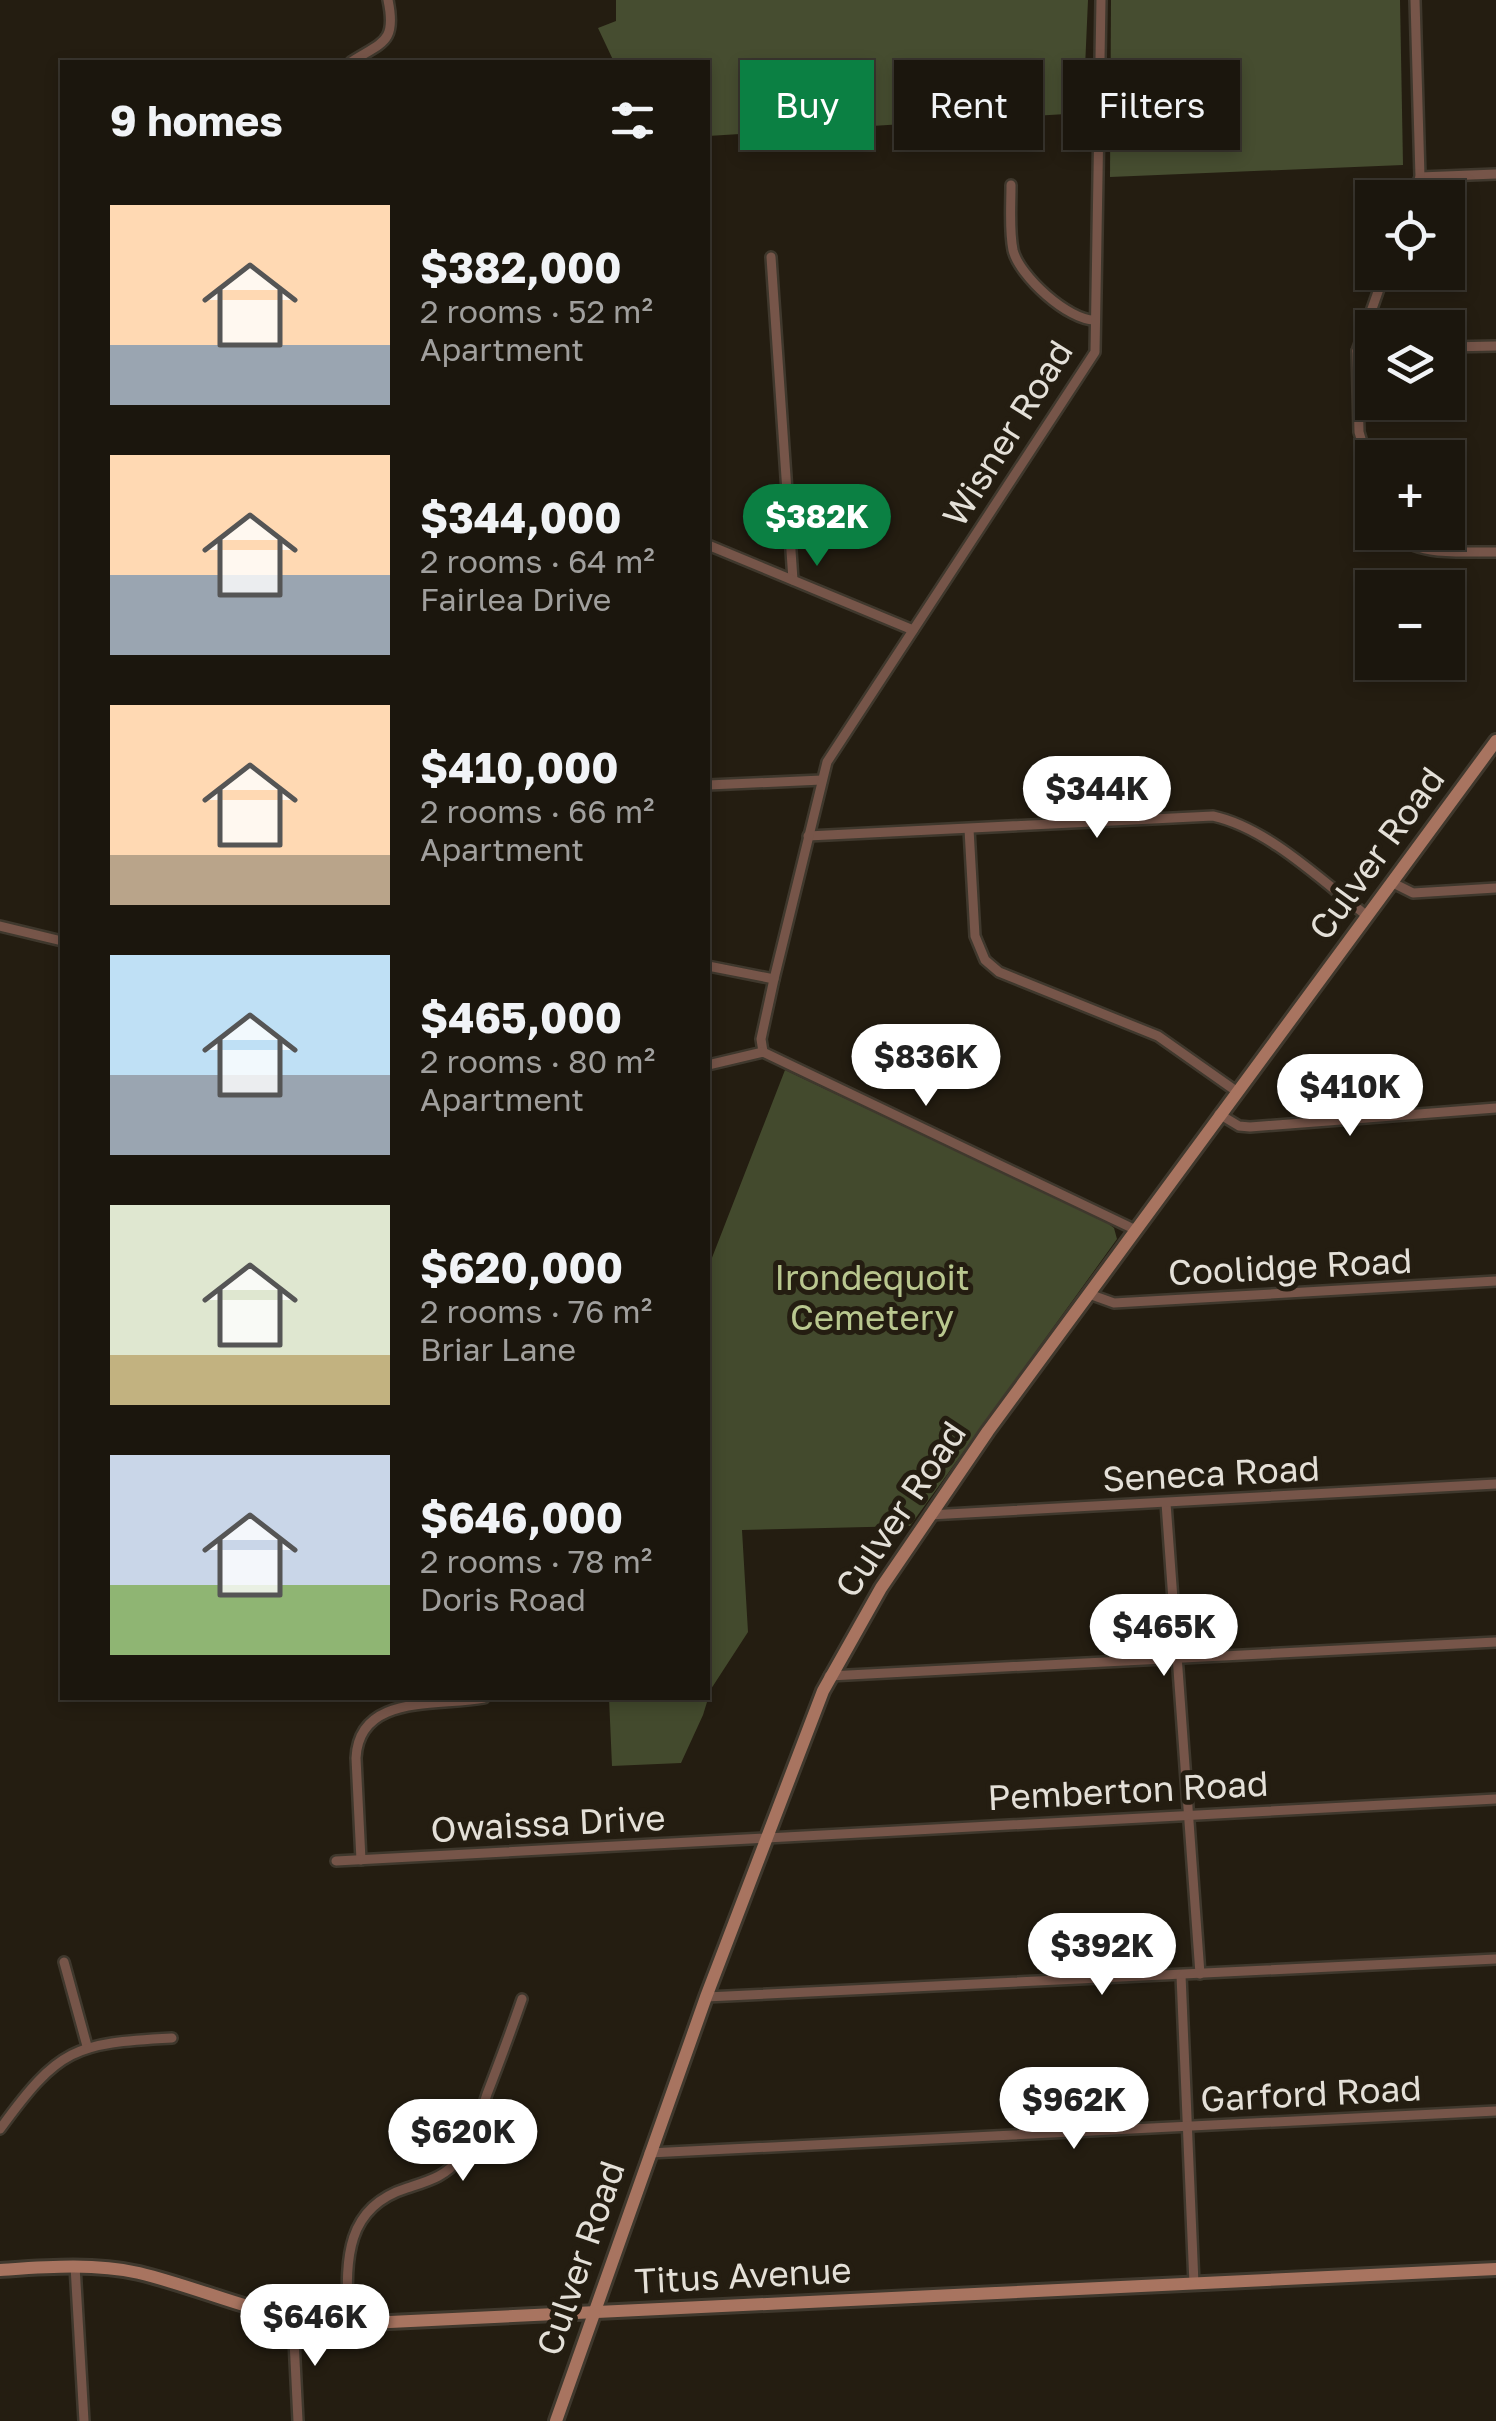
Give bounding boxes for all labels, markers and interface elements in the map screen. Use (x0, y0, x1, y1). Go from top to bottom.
chip: Buy (740, 60, 874, 150)
chip: Rent (894, 60, 1043, 150)
chip: Filters (1063, 60, 1240, 150)
icon: filters (605, 93, 660, 148)
text: 9 homes (110, 95, 283, 145)
map controls (1355, 180, 1465, 680)
button: locate (1355, 180, 1465, 290)
text: $382,000 (420, 242, 622, 292)
icon: home (190, 245, 310, 365)
text: 2 rooms · 52 m² (420, 292, 653, 330)
button: layers (1355, 310, 1465, 420)
text: Apartment (420, 330, 584, 368)
street label: Wisner Road (933, 332, 1081, 534)
button: + (1355, 440, 1465, 550)
pin: $382K (747, 484, 887, 569)
text: $344,000 (420, 492, 622, 542)
icon: home (190, 495, 310, 615)
text: $382K (765, 497, 869, 535)
text: 2 rooms · 64 m² (420, 542, 655, 580)
button: − (1355, 570, 1465, 680)
text: Fairlea Drive (420, 580, 611, 618)
text: $410,000 (420, 742, 619, 792)
icon: home (190, 745, 310, 865)
pin: $344K (1027, 756, 1167, 841)
street label: Culver Road (1299, 759, 1453, 947)
text: $344K (1045, 769, 1149, 807)
text: 2 rooms · 66 m² (420, 792, 655, 830)
text: Apartment (420, 830, 584, 868)
text: $465,000 (420, 992, 622, 1042)
icon: home (190, 995, 310, 1115)
pin: $836K (856, 1024, 996, 1109)
text: $836K (874, 1037, 978, 1075)
text: 2 rooms · 80 m² (420, 1042, 655, 1080)
pin: $410K (1280, 1054, 1420, 1139)
text: $410K (1299, 1067, 1401, 1105)
text: Apartment (420, 1080, 584, 1118)
street label: Coolidge Road (1167, 1239, 1413, 1293)
text: $620,000 (420, 1242, 623, 1292)
icon: home (190, 1245, 310, 1365)
park label: Irondequoit Cemetery (774, 1256, 970, 1338)
text: 2 rooms · 76 m² (420, 1292, 652, 1330)
text: Briar Lane (420, 1330, 576, 1368)
street label: Culver Road (826, 1413, 974, 1605)
street label: Seneca Road (1101, 1446, 1321, 1500)
text: $646,000 (420, 1492, 623, 1542)
icon: home (190, 1495, 310, 1615)
text: 2 rooms · 78 m² (420, 1542, 652, 1580)
text: Doris Road (420, 1580, 586, 1618)
pin: $465K (1094, 1594, 1234, 1679)
text: $465K (1112, 1607, 1216, 1645)
street label: Pemberton Road (987, 1762, 1269, 1818)
street label: Owaissa Drive (430, 1796, 666, 1850)
pin: $392K (1032, 1913, 1172, 1998)
text: $392K (1050, 1926, 1154, 1964)
street label: Garford Road (1199, 2066, 1423, 2120)
pin: $962K (1004, 2067, 1144, 2152)
text: $962K (1022, 2080, 1126, 2118)
pin: $620K (393, 2099, 533, 2184)
text: $620K (410, 2112, 516, 2150)
street label: Culver Road (527, 2155, 633, 2361)
street label: Titus Avenue (633, 2248, 853, 2302)
pin: $646K (245, 2284, 385, 2369)
text: $646K (262, 2297, 368, 2335)

